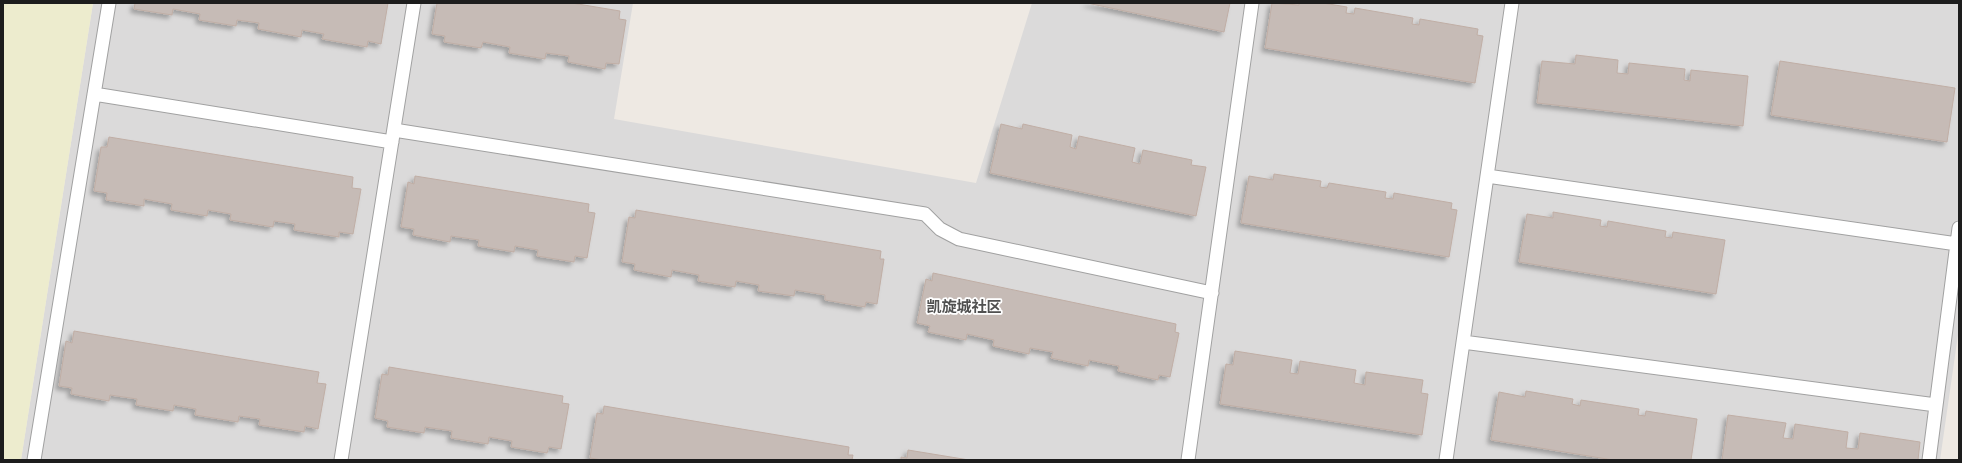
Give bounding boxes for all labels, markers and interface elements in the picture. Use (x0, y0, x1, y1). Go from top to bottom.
district label: 凯旋城社区 (926, 297, 1002, 316)

